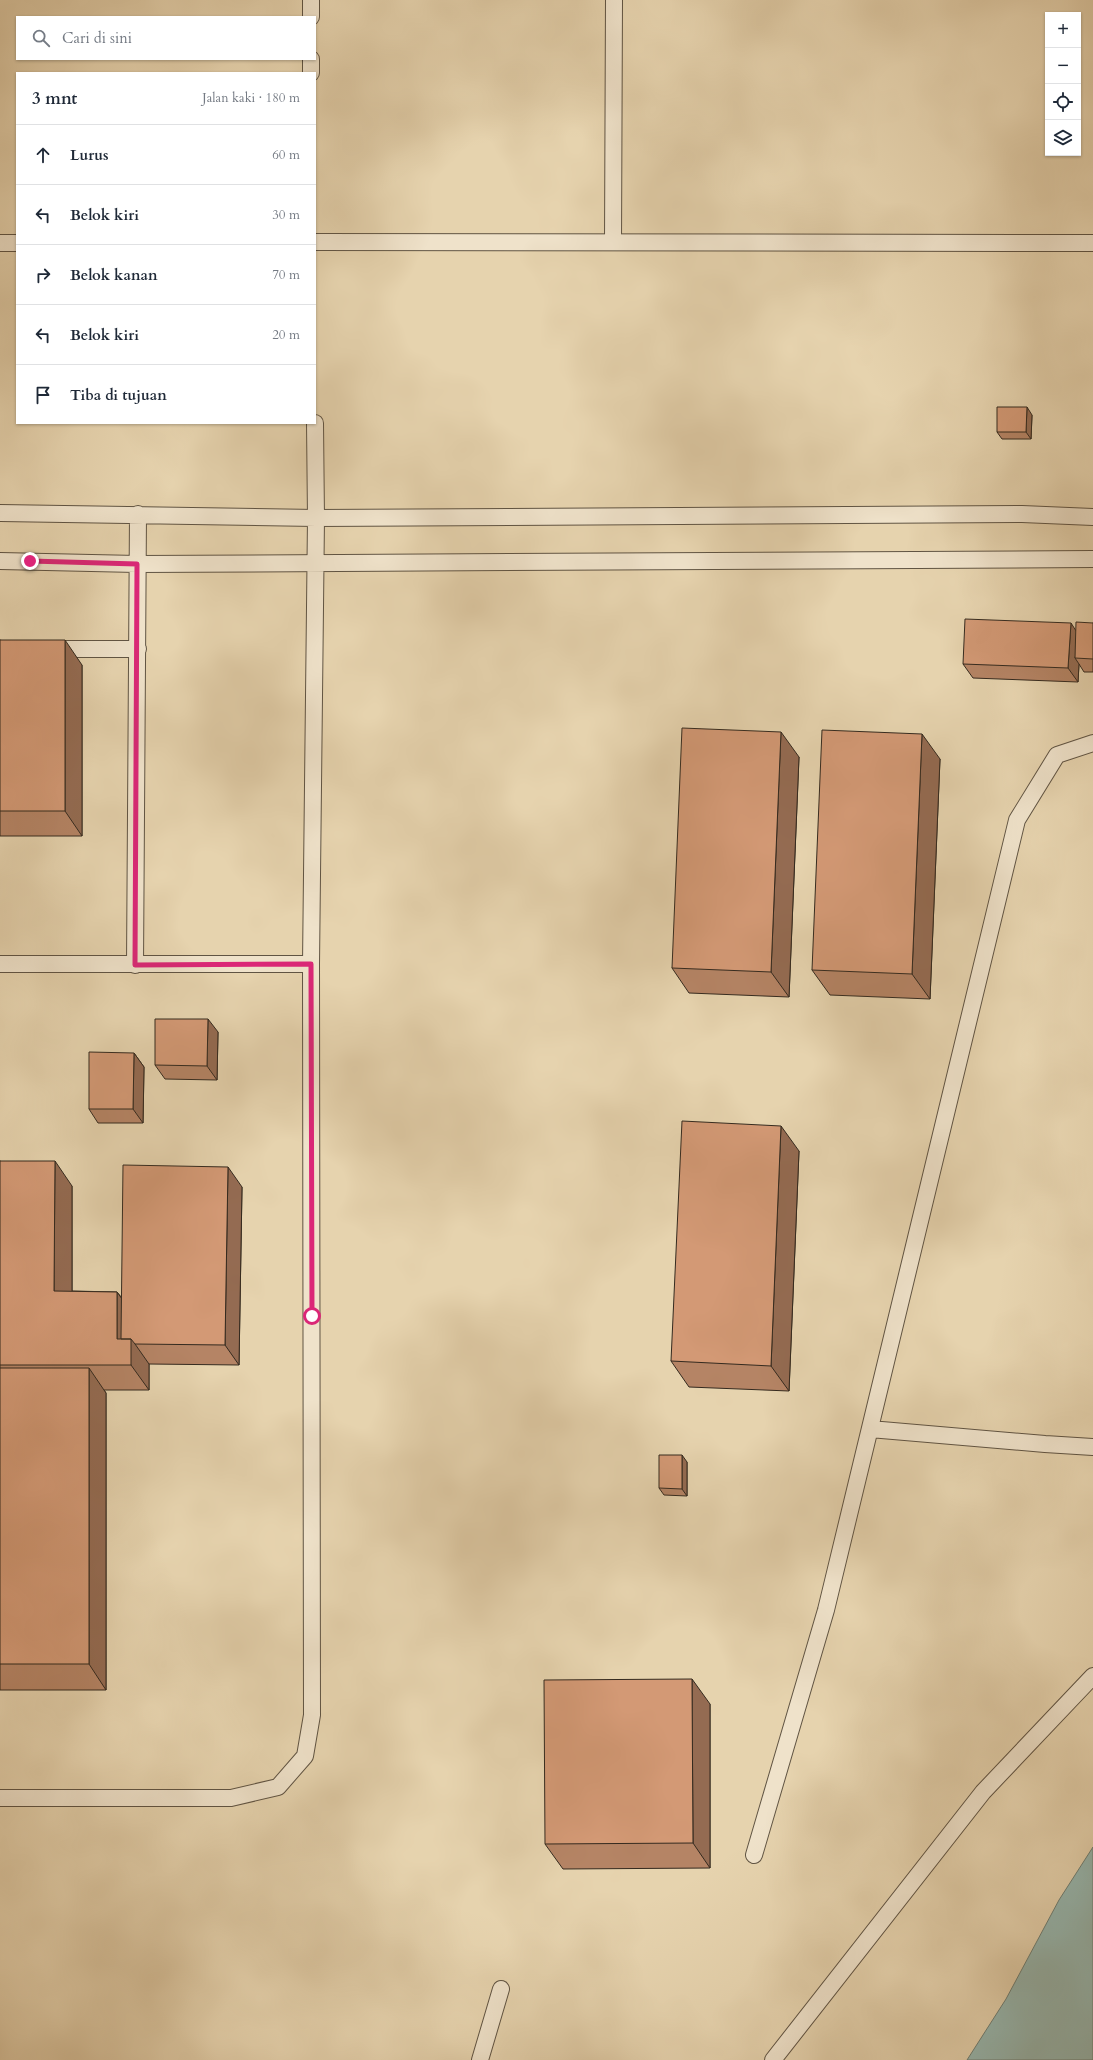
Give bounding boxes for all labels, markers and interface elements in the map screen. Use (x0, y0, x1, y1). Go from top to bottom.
map controls (1045, 12, 1081, 156)
button: + (1045, 12, 1081, 48)
search box (16, 16, 316, 60)
icon: search (30, 27, 52, 49)
text: Cari di sini (62, 28, 132, 48)
button: − (1045, 48, 1081, 84)
button: locate (1045, 84, 1081, 120)
text: 3 mnt (32, 87, 77, 110)
text: Jalan kaki · 180 m (202, 89, 300, 107)
button: layers (1045, 120, 1081, 156)
icon: ahead (32, 144, 54, 166)
text: Lurus (70, 145, 109, 165)
text: 60 m (272, 146, 300, 164)
icon: left (32, 204, 54, 226)
text: Belok kiri (70, 205, 139, 225)
text: 30 m (272, 206, 300, 224)
icon: right (32, 264, 54, 286)
text: Belok kanan (70, 265, 158, 285)
text: 70 m (272, 266, 300, 284)
icon: left (32, 324, 54, 346)
text: Belok kiri (70, 325, 139, 345)
text: 20 m (272, 326, 300, 344)
icon: arrive (32, 384, 54, 406)
text: Tiba di tujuan (70, 385, 167, 405)
route end (21, 552, 39, 570)
route start (303, 1307, 321, 1325)

